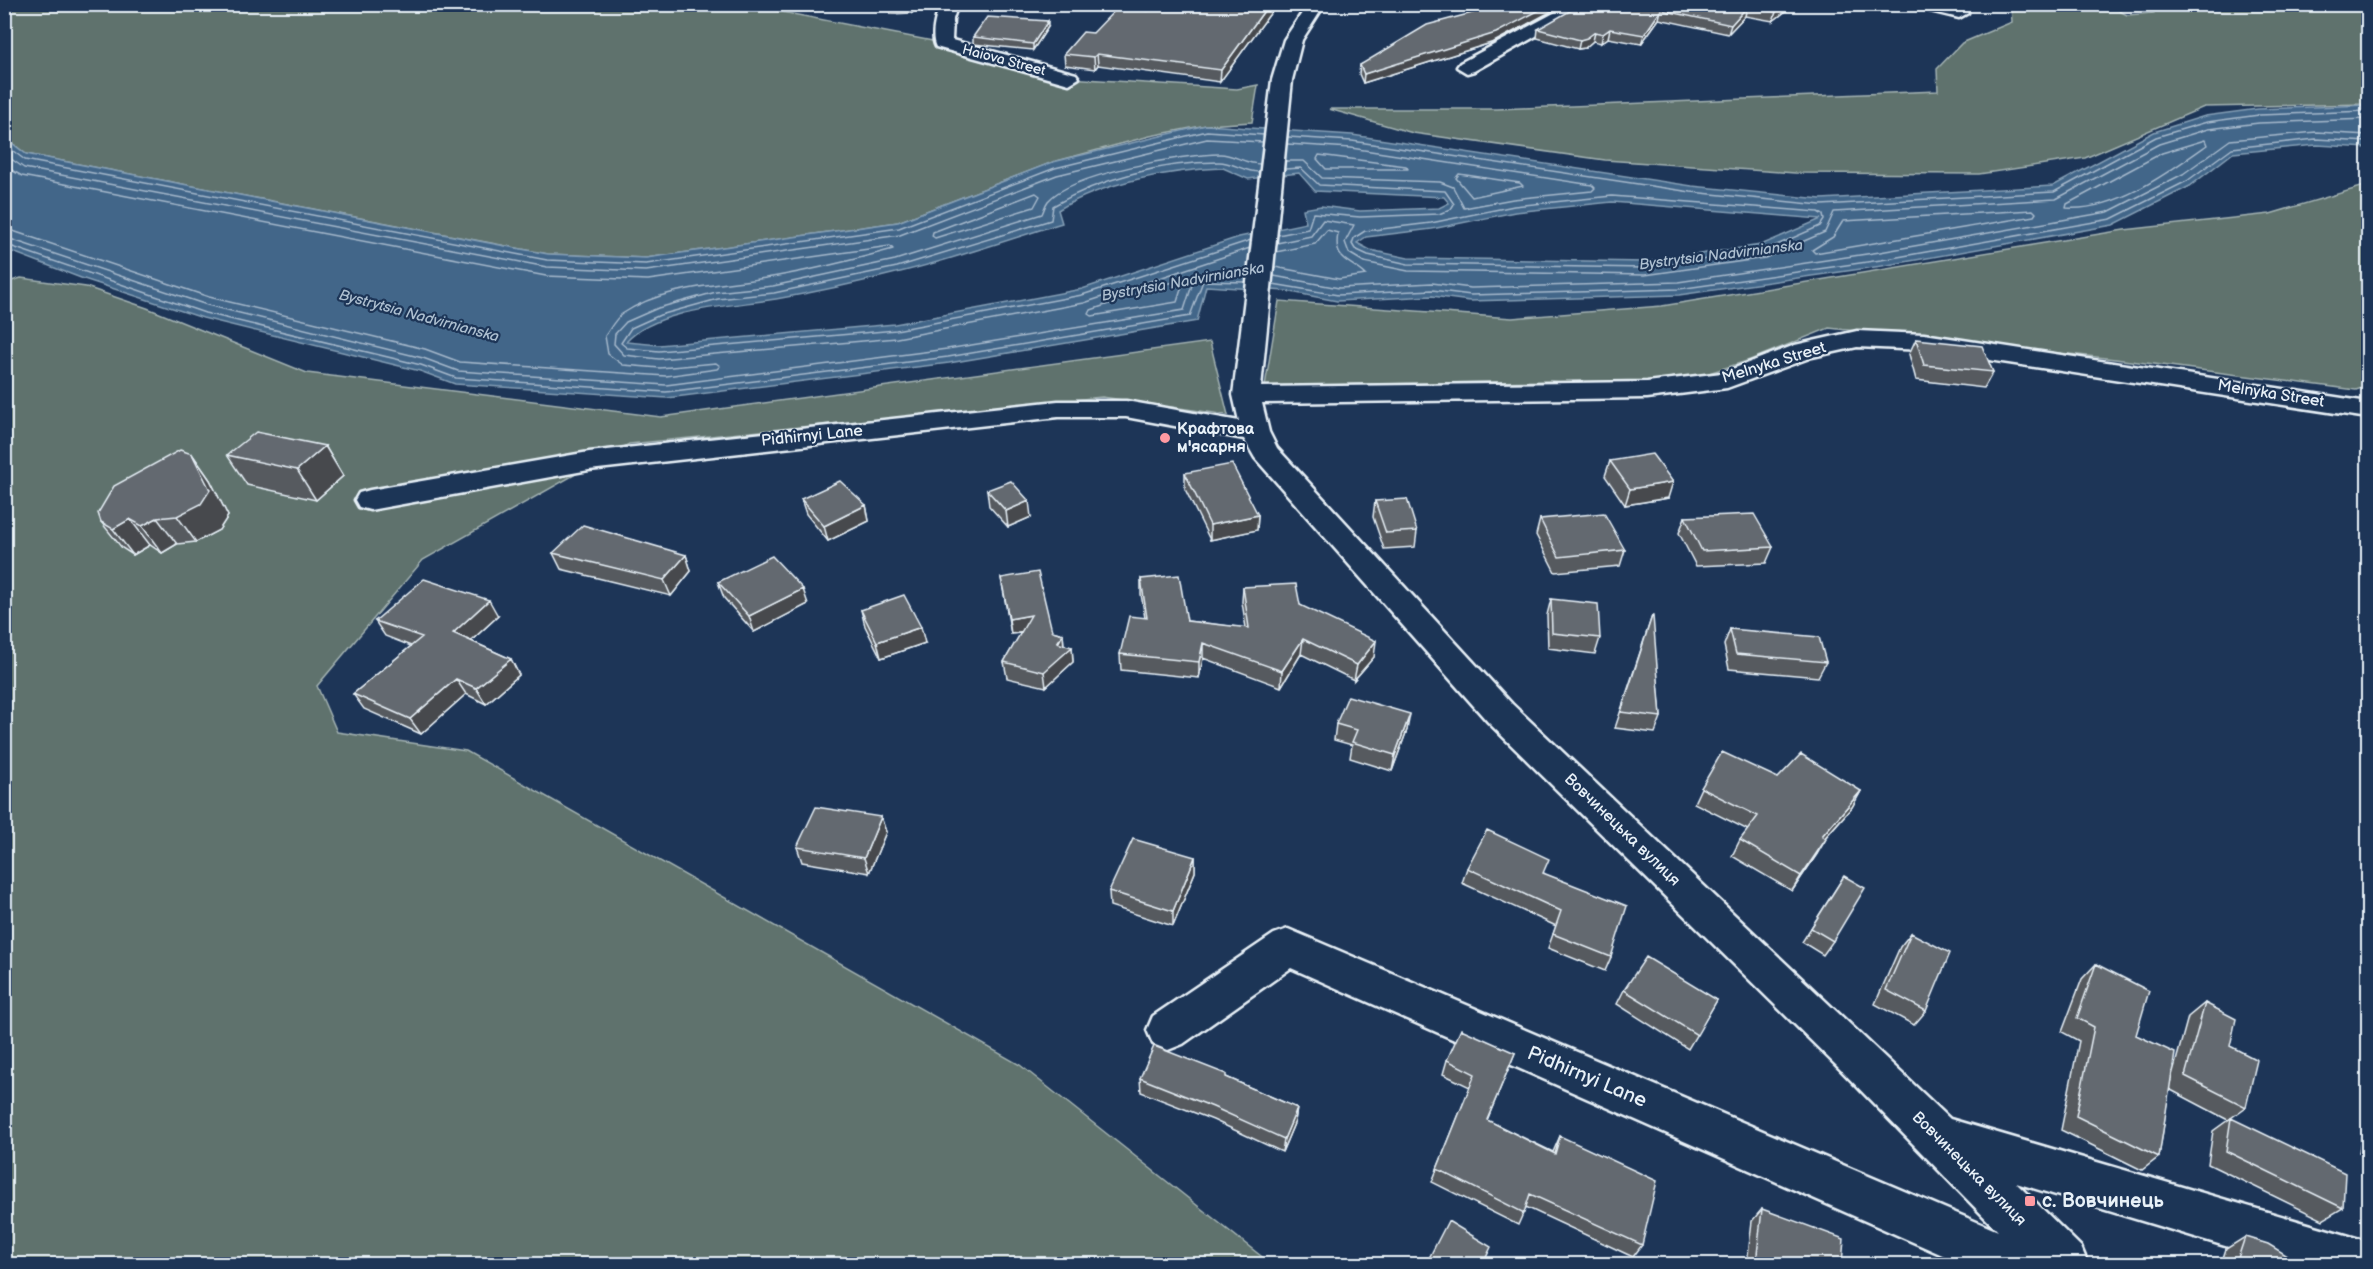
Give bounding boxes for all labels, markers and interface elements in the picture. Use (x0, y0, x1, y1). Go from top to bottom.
street label: Haiova Street (960, 41, 1048, 79)
water label: Bystrytsia Nadvirnianska (1638, 236, 1804, 274)
water label: Bystrytsia Nadvirnianska (1100, 258, 1266, 306)
water label: Bystrytsia Nadvirnianska (337, 285, 501, 347)
street label: Melnyka Street (1720, 338, 1828, 388)
street label: Melnyka Street (2216, 376, 2326, 412)
place label: Крафтова м'ясарня (1177, 420, 1255, 457)
street label: Pidhirnyi Lane (760, 421, 864, 451)
marker: Крафтова м'ясарня (1158, 431, 1172, 445)
street label: Вовчинецька вулиця (1560, 770, 1684, 890)
street label: Pidhirnyi Lane (1524, 1041, 1650, 1113)
street label: Вовчинецька вулиця (1908, 1108, 2030, 1230)
place label: с. Вовчинець (2042, 1189, 2165, 1213)
marker: с. Вовчинець (2023, 1194, 2037, 1208)

